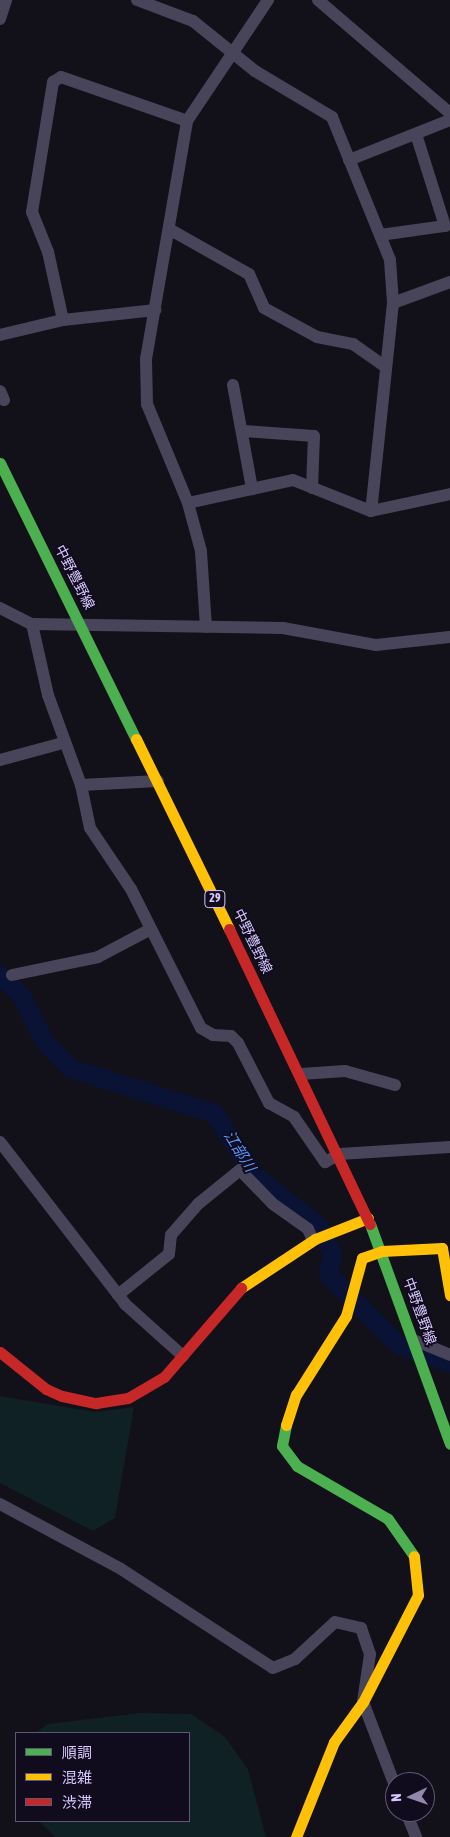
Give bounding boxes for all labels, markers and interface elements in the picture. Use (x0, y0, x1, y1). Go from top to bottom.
street label: 中野豊野線 (52, 542, 98, 612)
road number: 29 (204, 890, 226, 909)
street label: 中野豊野線 (230, 906, 276, 976)
water label: 江部川 (220, 1127, 260, 1175)
street label: 中野豊野線 (400, 1275, 440, 1347)
legend (15, 1732, 190, 1822)
text: 順調 (62, 1744, 92, 1761)
text: 混雑 (62, 1769, 92, 1786)
north arrow (385, 1772, 435, 1822)
text: N (388, 1793, 404, 1802)
text: 渋滞 (62, 1794, 92, 1811)

